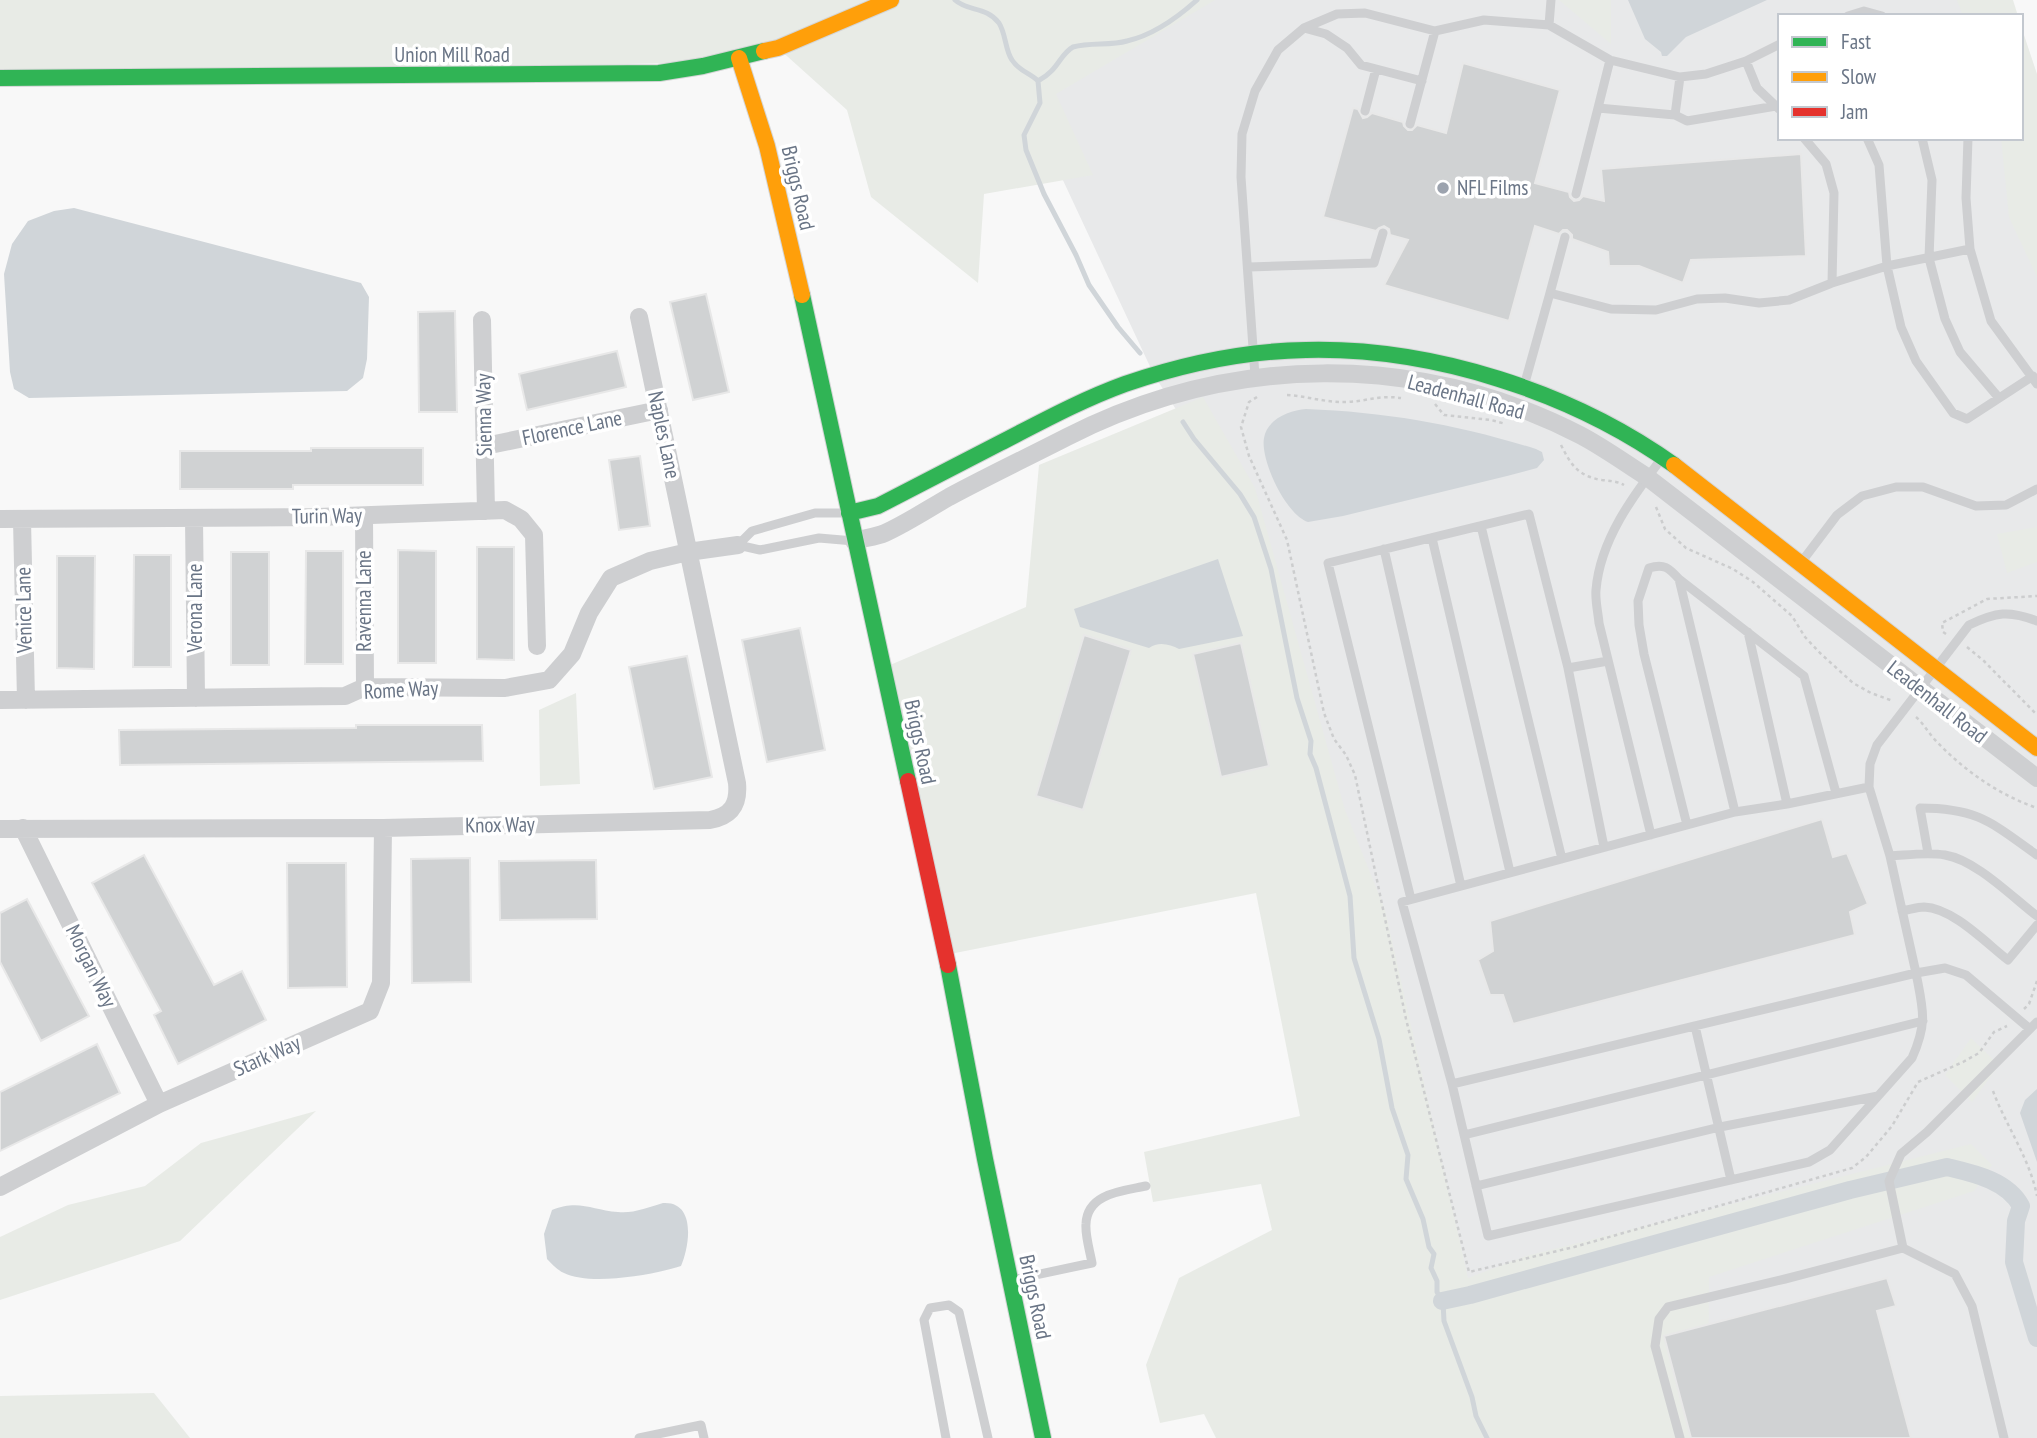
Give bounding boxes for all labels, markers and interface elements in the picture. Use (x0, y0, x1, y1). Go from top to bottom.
legend (1778, 14, 2023, 140)
text: Fast (1841, 28, 1871, 55)
street label: Union Mill Road (394, 41, 510, 68)
text: Slow (1841, 63, 1877, 90)
text: Jam (1840, 98, 1868, 125)
street label: Briggs Road (776, 143, 821, 233)
place label: NFL Films (1457, 174, 1528, 201)
marker: NFL Films (1435, 180, 1451, 196)
street label: Leadenhall Road (1405, 368, 1527, 425)
street label: Sienna Way (469, 373, 498, 457)
street label: Naples Lane (642, 389, 687, 481)
street label: Florence Lane (520, 404, 624, 451)
street label: Turin Way (292, 501, 362, 530)
street label: Ravenna Lane (350, 550, 377, 652)
street label: Verona Lane (181, 564, 208, 653)
street label: Venice Lane (9, 567, 38, 654)
street label: Leadenhall Road (1882, 654, 1993, 749)
street label: Rome Way (363, 674, 439, 705)
street label: Briggs Road (898, 697, 943, 787)
street label: Knox Way (465, 810, 535, 839)
street label: Morgan Way (60, 920, 123, 1012)
street label: Stark Way (229, 1029, 305, 1082)
street label: Briggs Road (1013, 1252, 1058, 1342)

